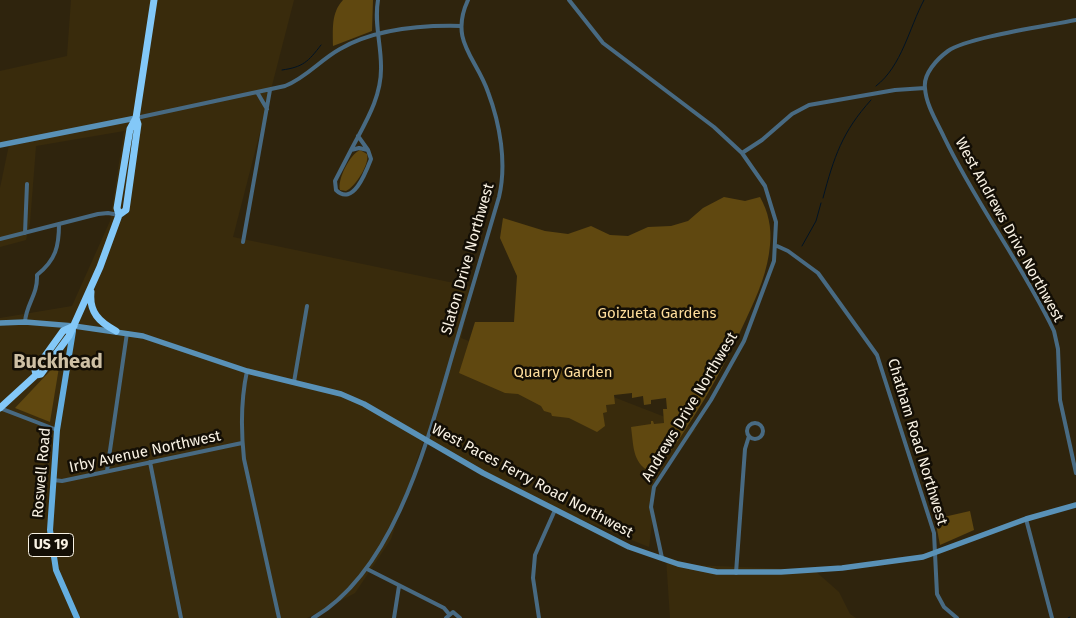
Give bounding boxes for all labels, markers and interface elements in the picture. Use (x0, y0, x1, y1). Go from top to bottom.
street label: West Andrews Drive Northwest (951, 135, 1067, 325)
street label: Slaton Drive Northwest (438, 181, 498, 337)
park label: Goizueta Gardens (597, 305, 717, 323)
street label: Andrews Drive Northwest (638, 329, 742, 485)
district label: Buckhead (13, 350, 103, 374)
street label: Chatham Road Northwest (883, 357, 951, 527)
park label: Quarry Garden (513, 364, 613, 382)
street label: West Paces Ferry Road Northwest (428, 420, 636, 542)
street label: Roswell Road (29, 427, 55, 519)
street label: Irby Avenue Northwest (68, 427, 222, 477)
road number: US 19 (28, 534, 74, 556)

